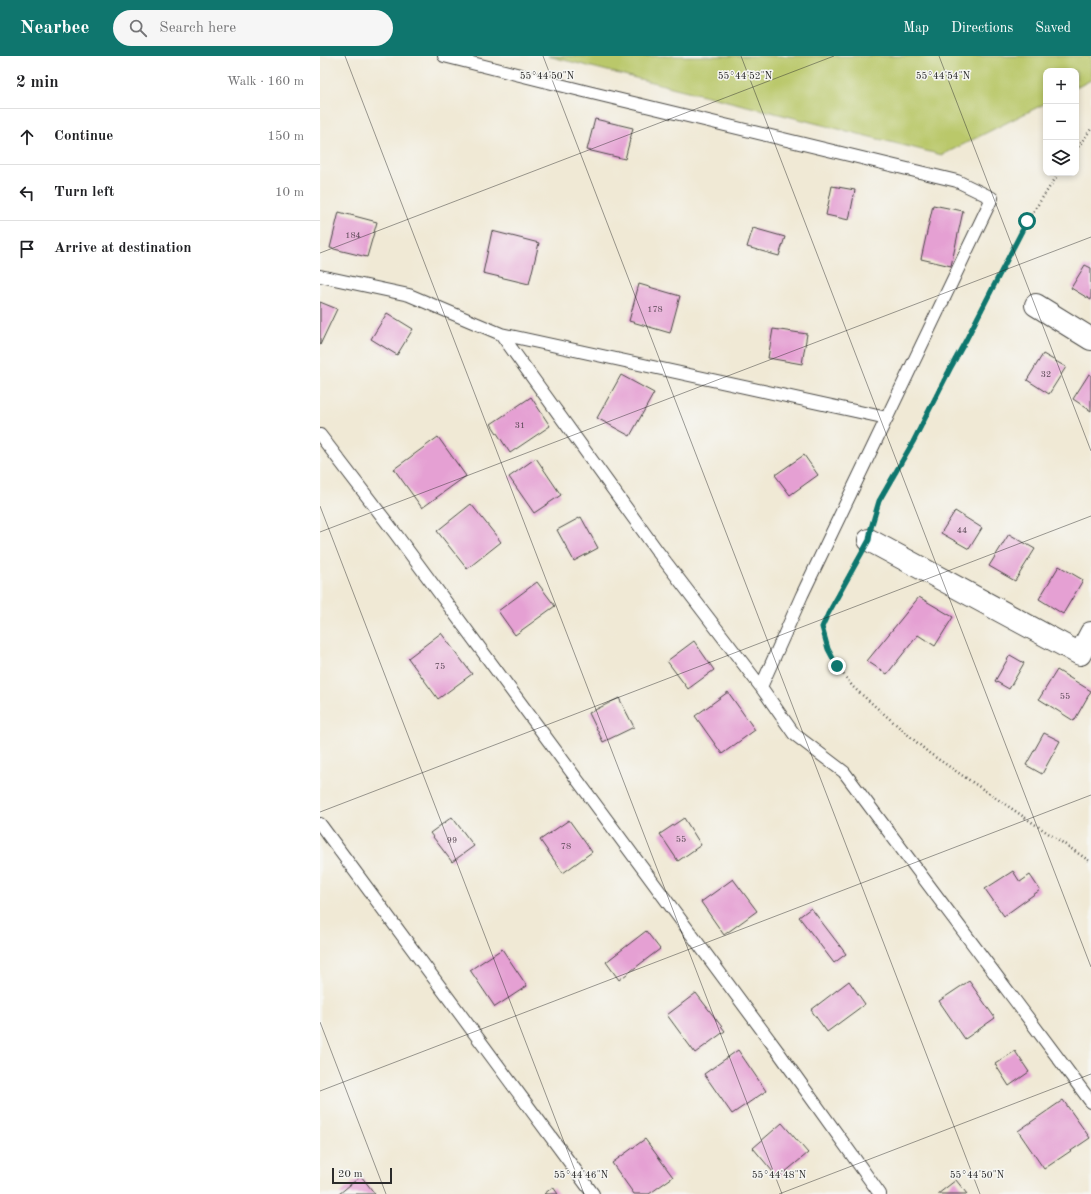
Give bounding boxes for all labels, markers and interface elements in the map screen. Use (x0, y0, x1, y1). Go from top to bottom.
search box (113, 10, 393, 46)
icon: search (127, 17, 149, 39)
text: Nearbee (20, 19, 89, 38)
text: Search here (159, 21, 236, 36)
text: Map (903, 21, 929, 35)
text: Directions (951, 21, 1013, 35)
text: Saved (1035, 21, 1071, 35)
map controls (1043, 68, 1079, 176)
button: + (1043, 68, 1079, 104)
text: 55°44'50"N (520, 71, 575, 81)
text: 55°44'52"N (718, 71, 773, 81)
text: 55°44'54"N (916, 71, 971, 81)
text: 2 min (16, 74, 59, 91)
text: Walk · 160 m (227, 75, 304, 88)
button: − (1043, 104, 1079, 140)
icon: ahead (16, 126, 38, 148)
text: Continue (54, 129, 113, 144)
text: 150 m (267, 130, 304, 143)
button: layers (1043, 140, 1079, 176)
icon: left (16, 182, 38, 204)
text: Turn left (54, 185, 114, 200)
text: 10 m (275, 186, 304, 199)
route start (1018, 212, 1036, 230)
house number: 184 (345, 231, 361, 240)
icon: arrive (16, 238, 38, 260)
text: Arrive at destination (54, 241, 192, 256)
house number: 178 (647, 305, 663, 314)
house number: 32 (1041, 370, 1051, 379)
house number: 31 (515, 421, 525, 430)
house number: 44 (957, 526, 967, 535)
route end (828, 657, 846, 675)
house number: 75 (435, 662, 445, 671)
house number: 55 (1060, 692, 1070, 701)
house number: 55 (676, 835, 686, 844)
house number: 99 (447, 836, 457, 845)
house number: 78 (561, 842, 571, 851)
scale bar (332, 1166, 392, 1185)
text: 20 m (338, 1169, 363, 1180)
text: 55°44'46"N (554, 1170, 609, 1180)
text: 55°44'48"N (752, 1170, 807, 1180)
text: 55°44'50"N (950, 1170, 1005, 1180)

